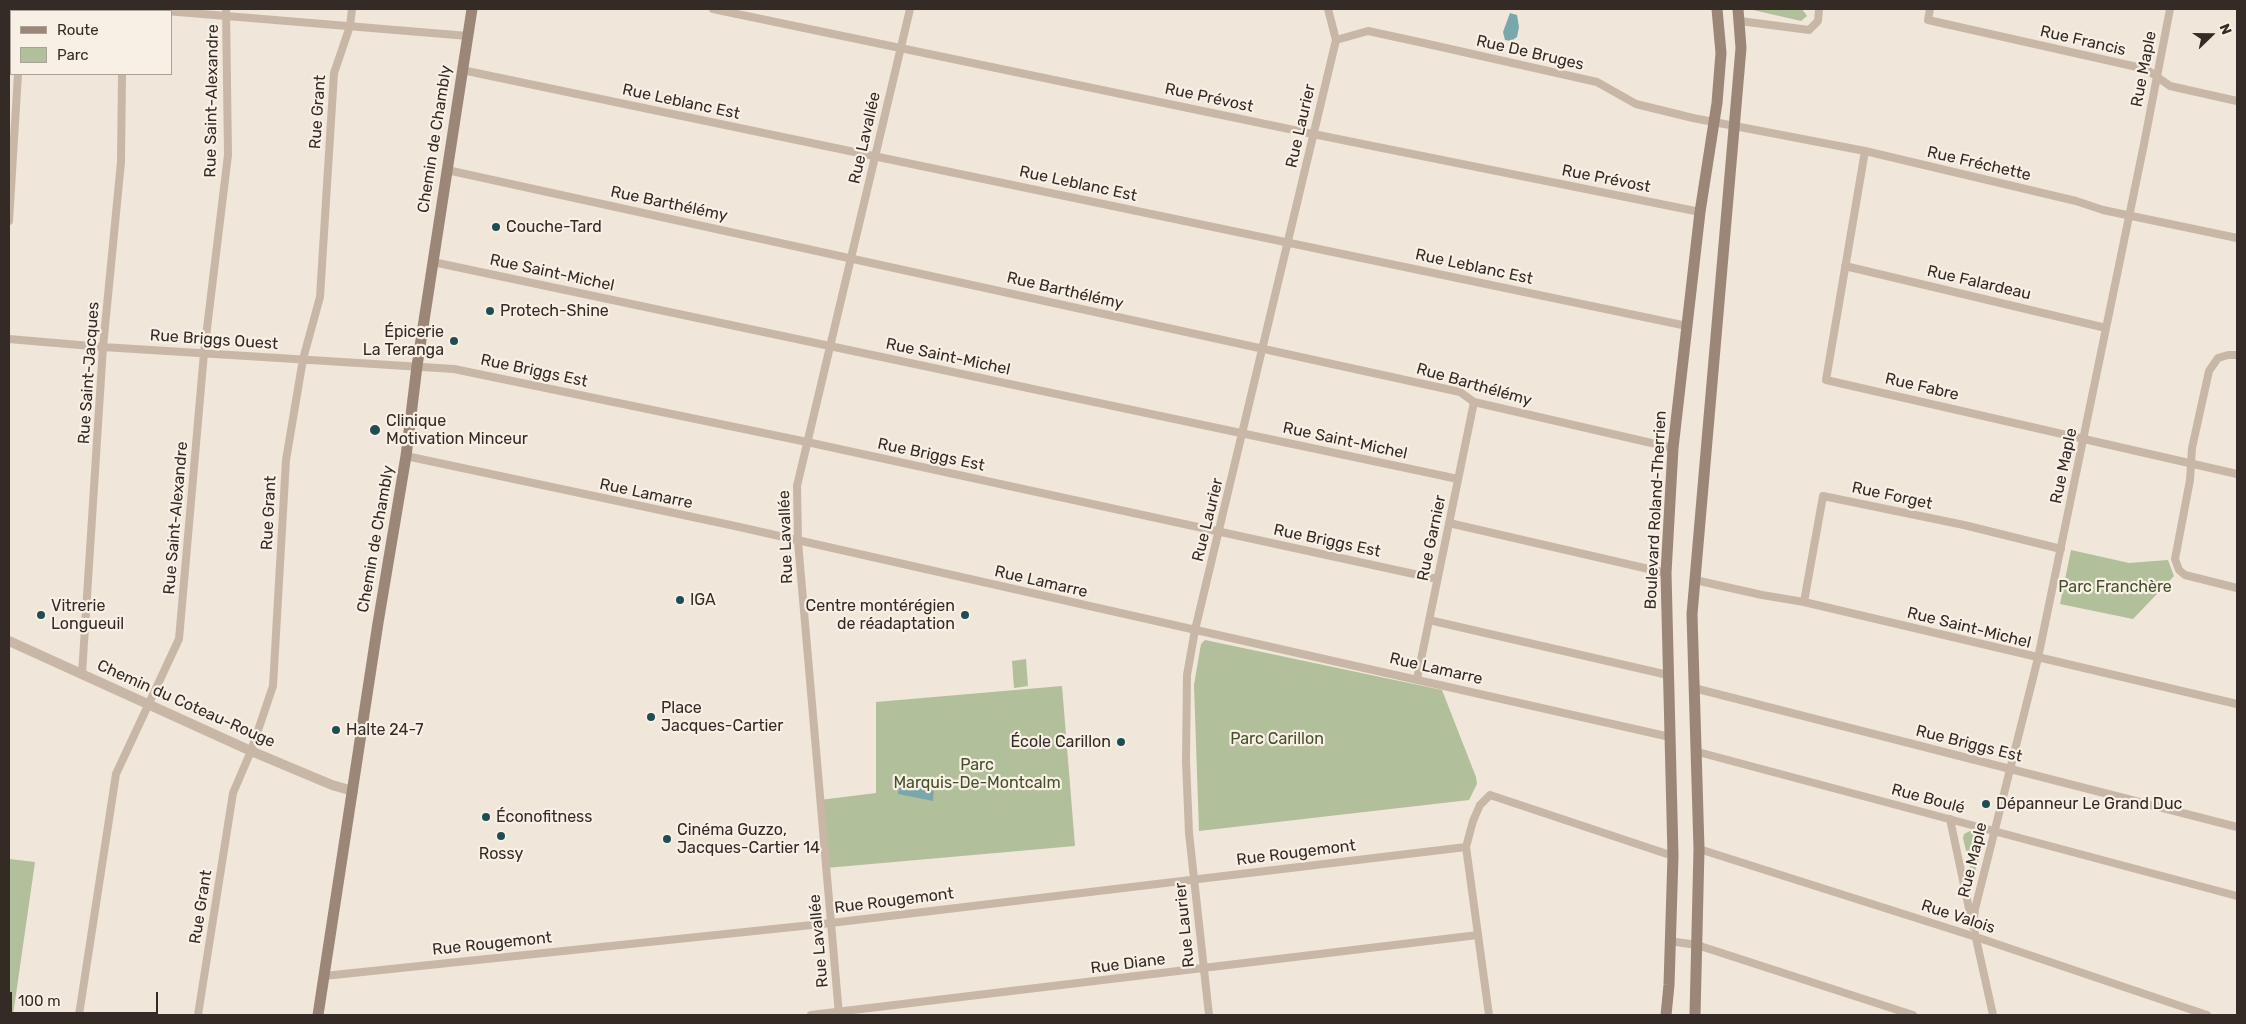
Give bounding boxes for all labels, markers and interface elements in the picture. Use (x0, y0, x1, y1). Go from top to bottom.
legend (10, 10, 172, 75)
north arrow (2186, 10, 2236, 60)
text: Route (57, 21, 99, 39)
text: N (2216, 21, 2235, 37)
street label: Rue Francis (2038, 22, 2128, 60)
street label: Rue Saint-Alexandre (201, 24, 223, 178)
street label: Rue Maple (2127, 29, 2161, 109)
street label: Rue De Bruges (1474, 31, 1586, 75)
text: Parc (57, 46, 89, 64)
street label: Chemin de Chambly (414, 64, 456, 214)
street label: Rue Grant (306, 74, 330, 150)
street label: Rue Prévost (1163, 79, 1255, 117)
street label: Rue Leblanc Est (621, 80, 741, 124)
street label: Rue Laurier (1282, 82, 1320, 170)
street label: Rue Lavallée (845, 90, 885, 186)
street label: Rue Fréchette (1925, 143, 2033, 185)
street label: Rue Prévost (1560, 161, 1652, 197)
street label: Rue Leblanc Est (1018, 162, 1138, 206)
street label: Rue Barthélémy (609, 182, 729, 226)
place label: Couche-Tard (506, 217, 602, 237)
marker: Couche-Tard (490, 221, 502, 233)
street label: Rue Leblanc Est (1414, 245, 1534, 289)
street label: Rue Saint-Michel (488, 250, 616, 296)
street label: Rue Falardeau (1925, 262, 2033, 304)
street label: Rue Barthélémy (1005, 268, 1125, 314)
street label: Rue Saint-Jacques (74, 301, 104, 445)
place label: Protech-Shine (500, 301, 609, 321)
marker: Protech-Shine (484, 305, 496, 317)
place label: Épicerie La Teranga (363, 322, 444, 360)
street label: Rue Briggs Ouest (149, 326, 279, 354)
street label: Rue Saint-Michel (884, 334, 1012, 380)
marker: Épicerie La Teranga (448, 335, 460, 347)
street label: Rue Briggs Est (479, 350, 589, 392)
street label: Rue Barthélémy (1414, 359, 1534, 411)
street label: Rue Fabre (1883, 369, 1961, 405)
street label: Boulevard Roland-Therrien (1641, 410, 1671, 610)
place label: Clinique Motivation Minceur (386, 411, 528, 449)
street label: Rue Saint-Michel (1281, 418, 1409, 464)
marker: Clinique Motivation Minceur (368, 423, 382, 437)
street label: Rue Maple (2047, 426, 2081, 506)
street label: Rue Briggs Est (876, 434, 986, 476)
street label: Rue Saint-Alexandre (160, 441, 192, 595)
street label: Chemin de Chambly (354, 464, 398, 614)
street label: Rue Grant (257, 475, 281, 551)
street label: Rue Lamarre (598, 475, 694, 513)
street label: Rue Laurier (1188, 476, 1228, 564)
street label: Rue Forget (1850, 478, 1934, 514)
street label: Rue Lavallée (775, 490, 797, 584)
street label: Rue Garnier (1414, 493, 1450, 583)
street label: Rue Briggs Est (1272, 520, 1382, 562)
street label: Rue Lamarre (993, 562, 1089, 602)
park label: Parc Franchère (2058, 577, 2172, 597)
place label: IGA (690, 590, 716, 610)
marker: IGA (674, 594, 686, 606)
place label: Vitrerie Longueuil (51, 596, 124, 634)
place label: Centre montérégien de réadaptation (806, 596, 955, 634)
street label: Rue Saint-Michel (1905, 603, 2033, 653)
marker: Vitrerie Longueuil (35, 609, 47, 621)
marker: Centre montérégien de réadaptation (959, 609, 971, 621)
street label: Rue Lamarre (1388, 649, 1484, 689)
street label: Chemin du Coteau-Rouge (94, 656, 278, 752)
place label: Place Jacques-Cartier (661, 698, 783, 736)
marker: Place Jacques-Cartier (645, 711, 657, 723)
place label: Halte 24-7 (346, 720, 423, 740)
street label: Rue Briggs Est (1914, 722, 2024, 766)
marker: Halte 24-7 (330, 724, 342, 736)
park label: Parc Carillon (1230, 729, 1324, 749)
place label: École Carillon (1011, 732, 1111, 752)
marker: École Carillon (1115, 736, 1127, 748)
park label: Parc Marquis-De-Montcalm (893, 755, 1061, 793)
street label: Rue Boulé (1889, 780, 1967, 818)
place label: Dépanneur Le Grand Duc (1996, 794, 2182, 814)
marker: Dépanneur Le Grand Duc (1980, 798, 1992, 810)
place label: Éconofitness (496, 807, 592, 827)
marker: Éconofitness (480, 811, 492, 823)
place label: Cinéma Guzzo, Jacques-Cartier 14 (677, 820, 820, 858)
street label: Rue Maple (1954, 820, 1992, 900)
marker: Rossy (495, 830, 507, 842)
marker: Cinéma Guzzo, Jacques-Cartier 14 (661, 833, 673, 845)
street label: Rue Rougemont (1235, 836, 1357, 870)
place label: Rossy (479, 844, 523, 864)
street label: Rue Grant (186, 869, 216, 945)
street label: Rue Laurier (1171, 882, 1199, 968)
street label: Rue Rougemont (833, 884, 955, 918)
street label: Rue Lavallée (805, 893, 833, 989)
street label: Rue Valois (1919, 896, 1997, 938)
street label: Rue Rougemont (431, 928, 553, 960)
street label: Rue Diane (1089, 950, 1167, 978)
scale bar (12, 982, 160, 1014)
text: 100 m (18, 992, 60, 1010)

